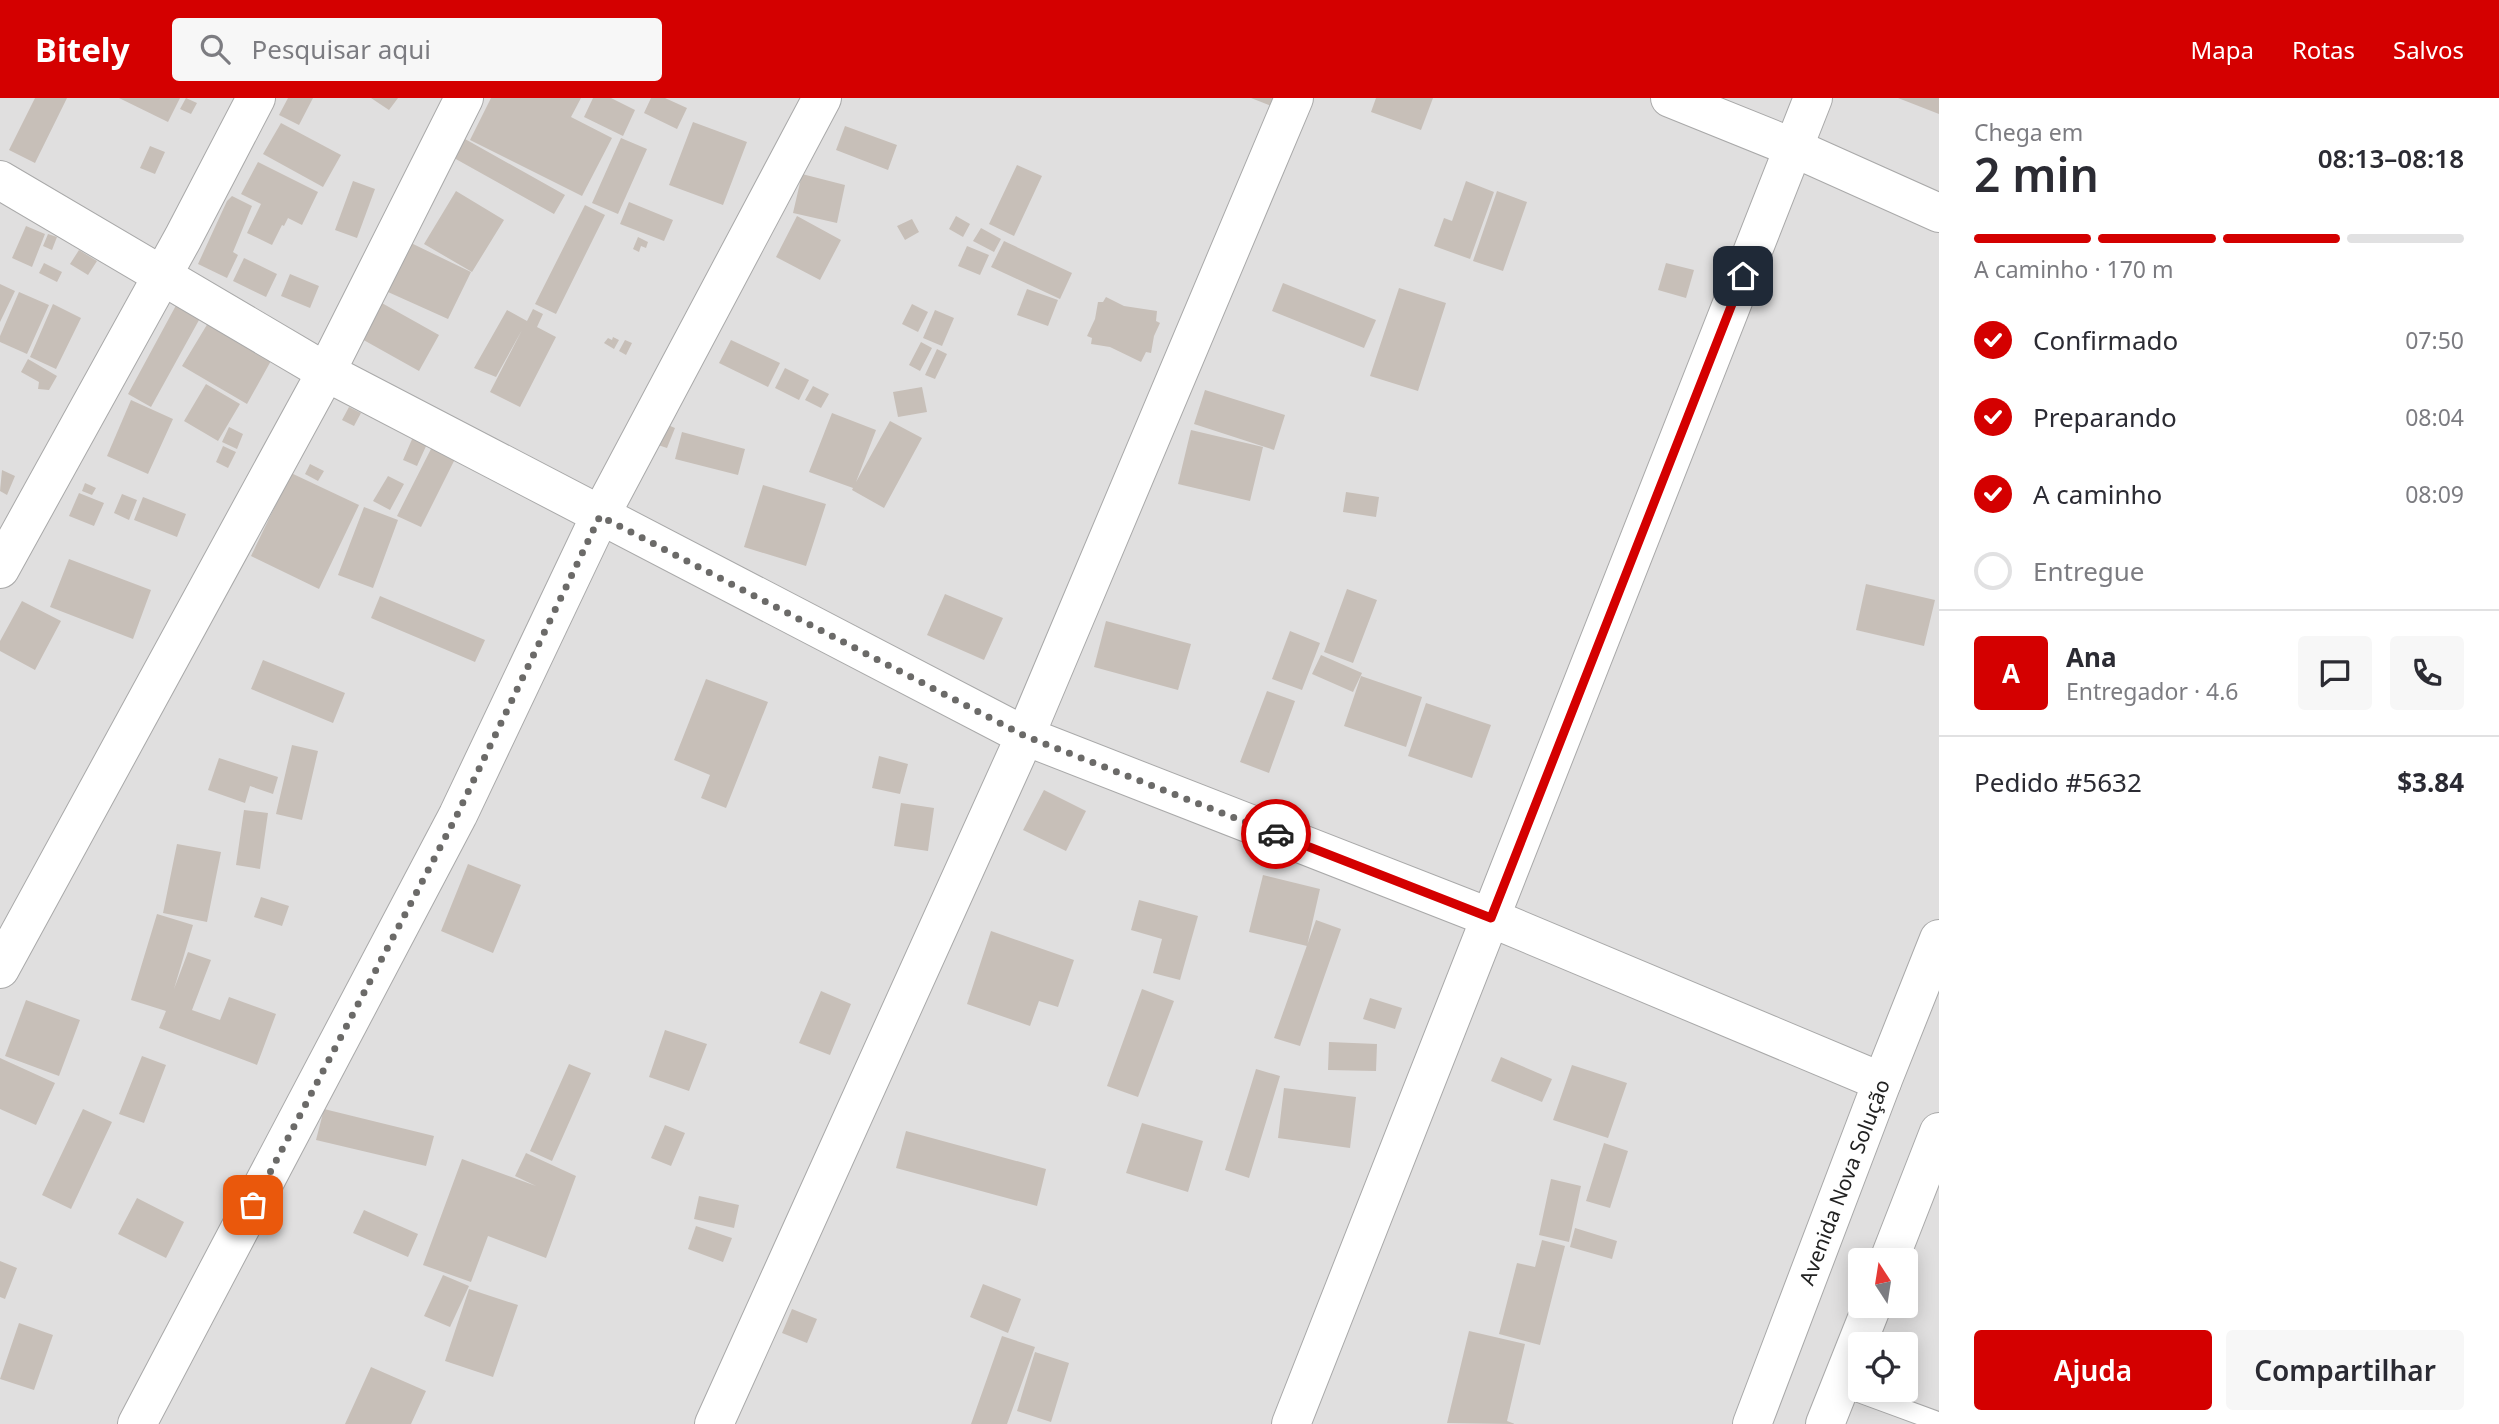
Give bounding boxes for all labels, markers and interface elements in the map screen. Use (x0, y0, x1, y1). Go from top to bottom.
search box (172, 18, 662, 81)
text: Bitely (35, 27, 130, 72)
icon: search (196, 30, 234, 68)
text: Pesquisar aqui (252, 31, 431, 67)
text: Mapa (2190, 33, 2254, 66)
text: Rotas (2292, 33, 2355, 66)
text: Salvos (2393, 33, 2464, 66)
text: Chega em (1974, 116, 2083, 148)
text: 08:13–08:18 (2318, 140, 2464, 176)
text: 2 min (1974, 143, 2099, 205)
pin (1713, 246, 1773, 306)
text: A caminho · 170 m (1974, 253, 2173, 285)
icon: home (1724, 257, 1762, 295)
icon: check (1974, 321, 2012, 359)
text: Confirmado (2033, 322, 2178, 358)
text: 07:50 (2405, 324, 2464, 356)
icon: check (1974, 398, 2012, 436)
text: Preparando (2033, 399, 2177, 435)
text: 08:04 (2405, 401, 2464, 433)
icon: check (1974, 475, 2012, 513)
text: A caminho (2033, 476, 2162, 512)
text: 08:09 (2405, 478, 2464, 510)
text: Entregue (2033, 553, 2145, 589)
button: chat (2298, 636, 2372, 710)
button: phone (2390, 636, 2464, 710)
text: Ana (2066, 639, 2116, 675)
text: A (2002, 655, 2020, 691)
text: Entregador · 4.6 (2066, 675, 2239, 707)
text: Pedido #5632 (1974, 764, 2142, 800)
text: $3.84 (2397, 764, 2464, 800)
courier (1241, 799, 1311, 869)
icon: car (1257, 815, 1295, 853)
street label: Avenida Nova Solução (1792, 1075, 1896, 1289)
pin (223, 1175, 283, 1235)
icon: bag (234, 1186, 272, 1224)
north arrow (1848, 1248, 1918, 1318)
map controls (1848, 1248, 1918, 1402)
button: Ajuda (1974, 1330, 2212, 1410)
button: Compartilhar (2226, 1330, 2464, 1410)
button: locate (1848, 1332, 1918, 1402)

